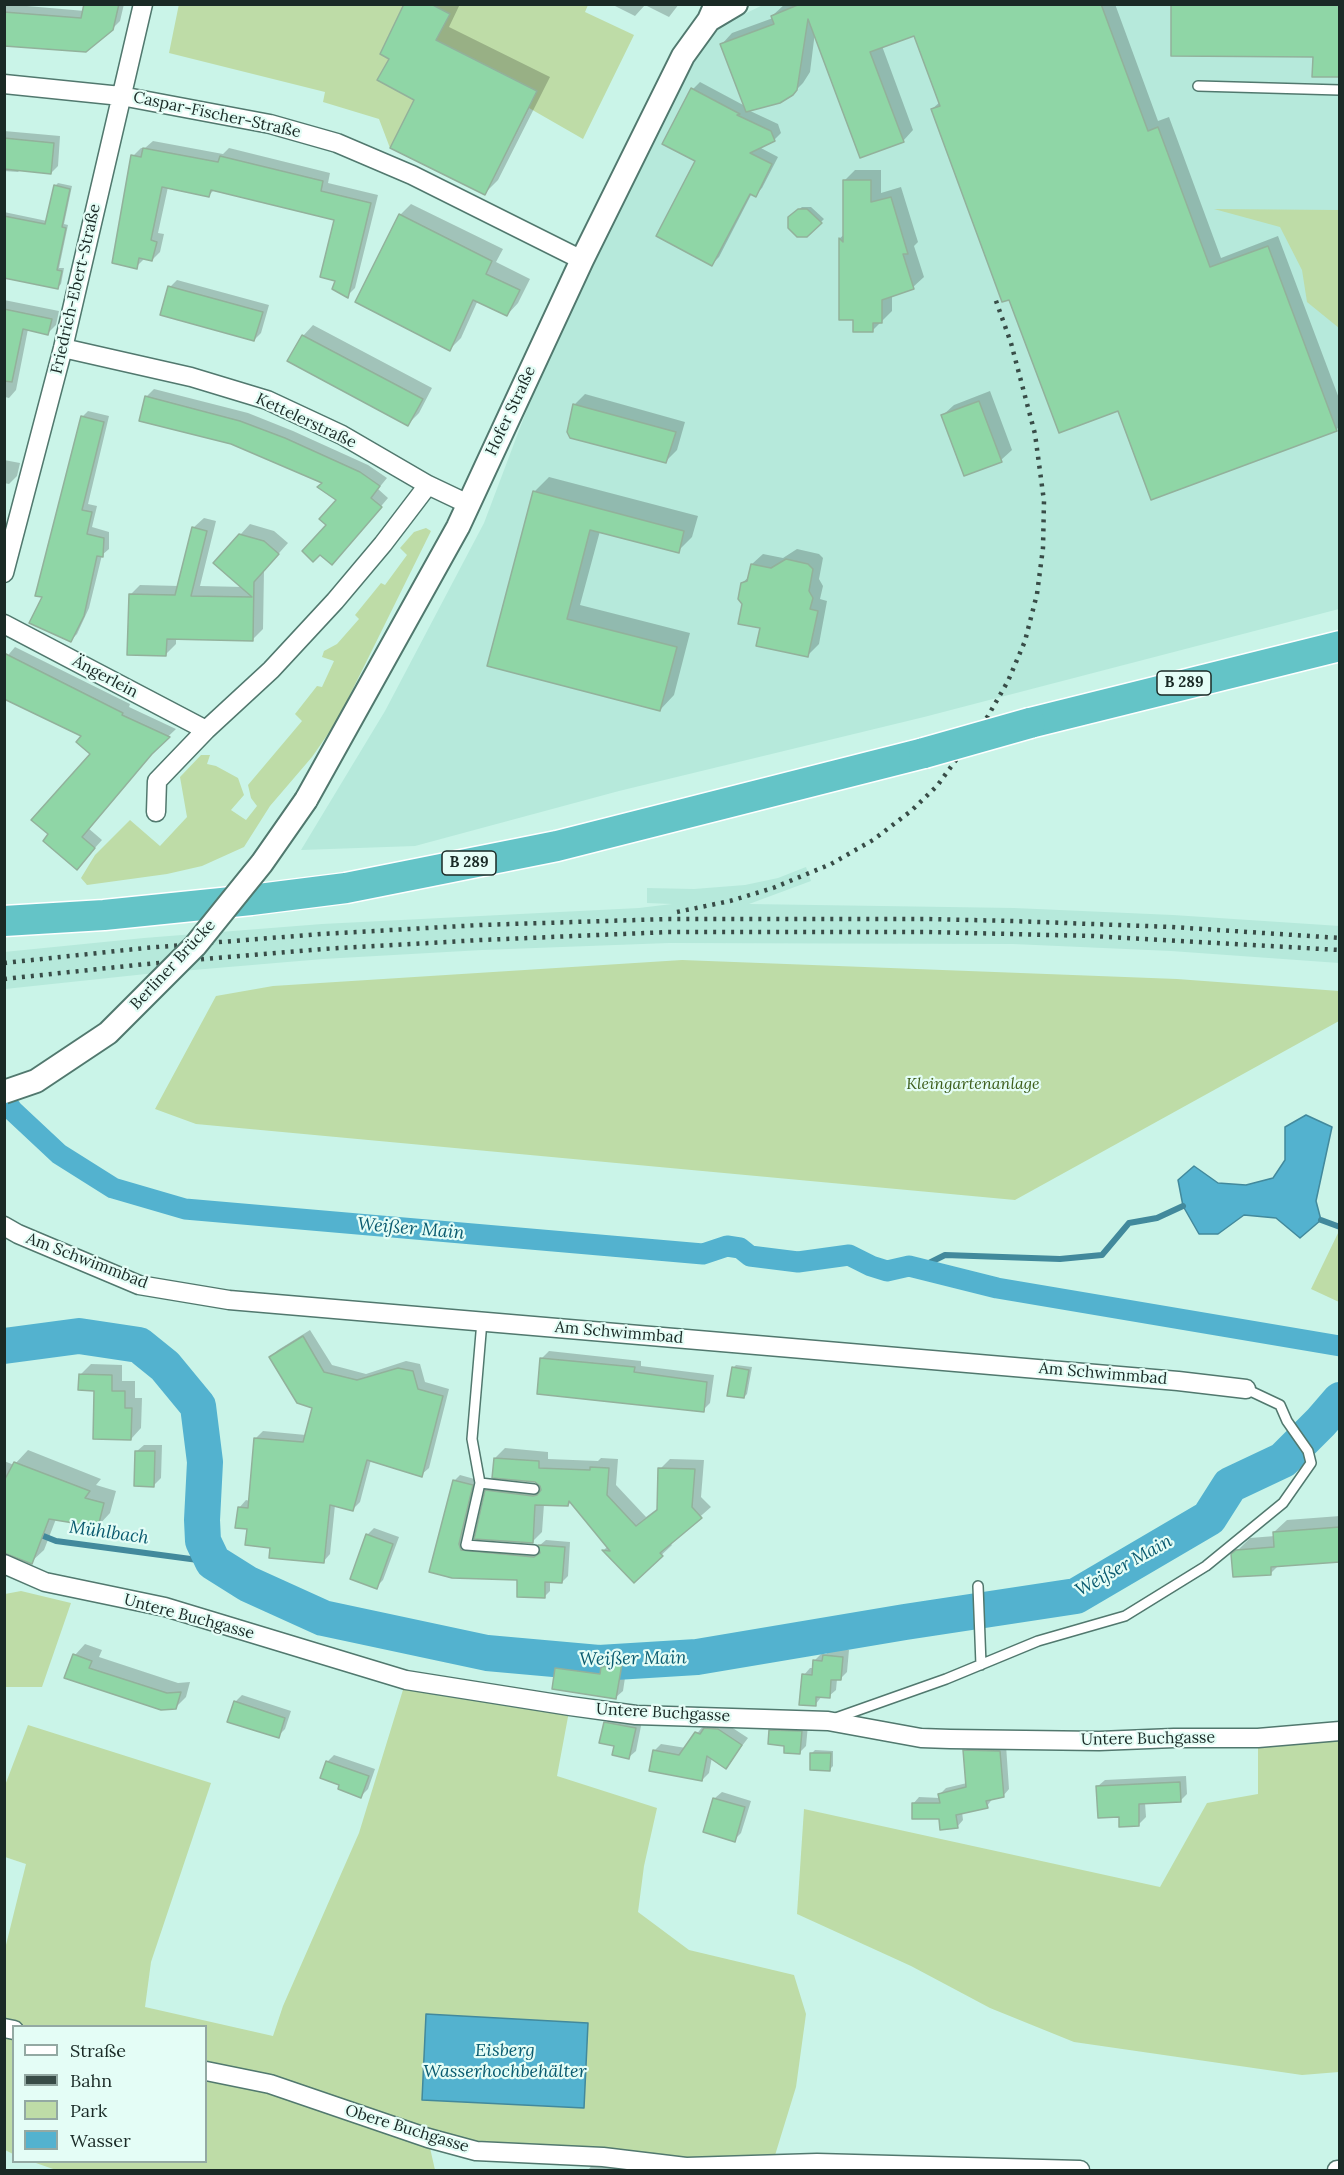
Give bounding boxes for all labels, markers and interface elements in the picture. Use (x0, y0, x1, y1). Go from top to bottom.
street label: Caspar-Fischer-Straße (132, 88, 302, 142)
street label: Friedrich-Ebert-Straße (47, 202, 105, 376)
street label: Hofer Straße (482, 363, 540, 459)
street label: Kettelerstraße (253, 389, 359, 453)
street label: Ängerlein (69, 652, 141, 702)
road number: B 289 (1157, 671, 1211, 695)
road number: B 289 (442, 851, 496, 875)
street label: Berliner Brücke (126, 916, 220, 1014)
park label: Kleingartenanlage (906, 1074, 1040, 1094)
water label: Weißer Main (357, 1214, 465, 1244)
street label: Am Schwimmbad (23, 1229, 151, 1293)
street label: Am Schwimmbad (554, 1318, 684, 1348)
street label: Am Schwimmbad (1038, 1359, 1168, 1389)
water label: Mühlbach (68, 1517, 150, 1549)
water label: Weißer Main (1072, 1530, 1176, 1602)
street label: Untere Buchgasse (122, 1590, 256, 1644)
water label: Weißer Main (579, 1647, 687, 1671)
street label: Untere Buchgasse (595, 1700, 731, 1726)
street label: Untere Buchgasse (1081, 1728, 1215, 1750)
legend (12, 2025, 207, 2163)
text: Straße (70, 2039, 126, 2062)
water label: Eisberg Wasserhochbehälter (423, 2040, 587, 2082)
text: Bahn (70, 2069, 112, 2092)
text: Park (70, 2099, 107, 2122)
street label: Obere Buchgasse (343, 2101, 471, 2157)
text: Wasser (70, 2129, 131, 2152)

